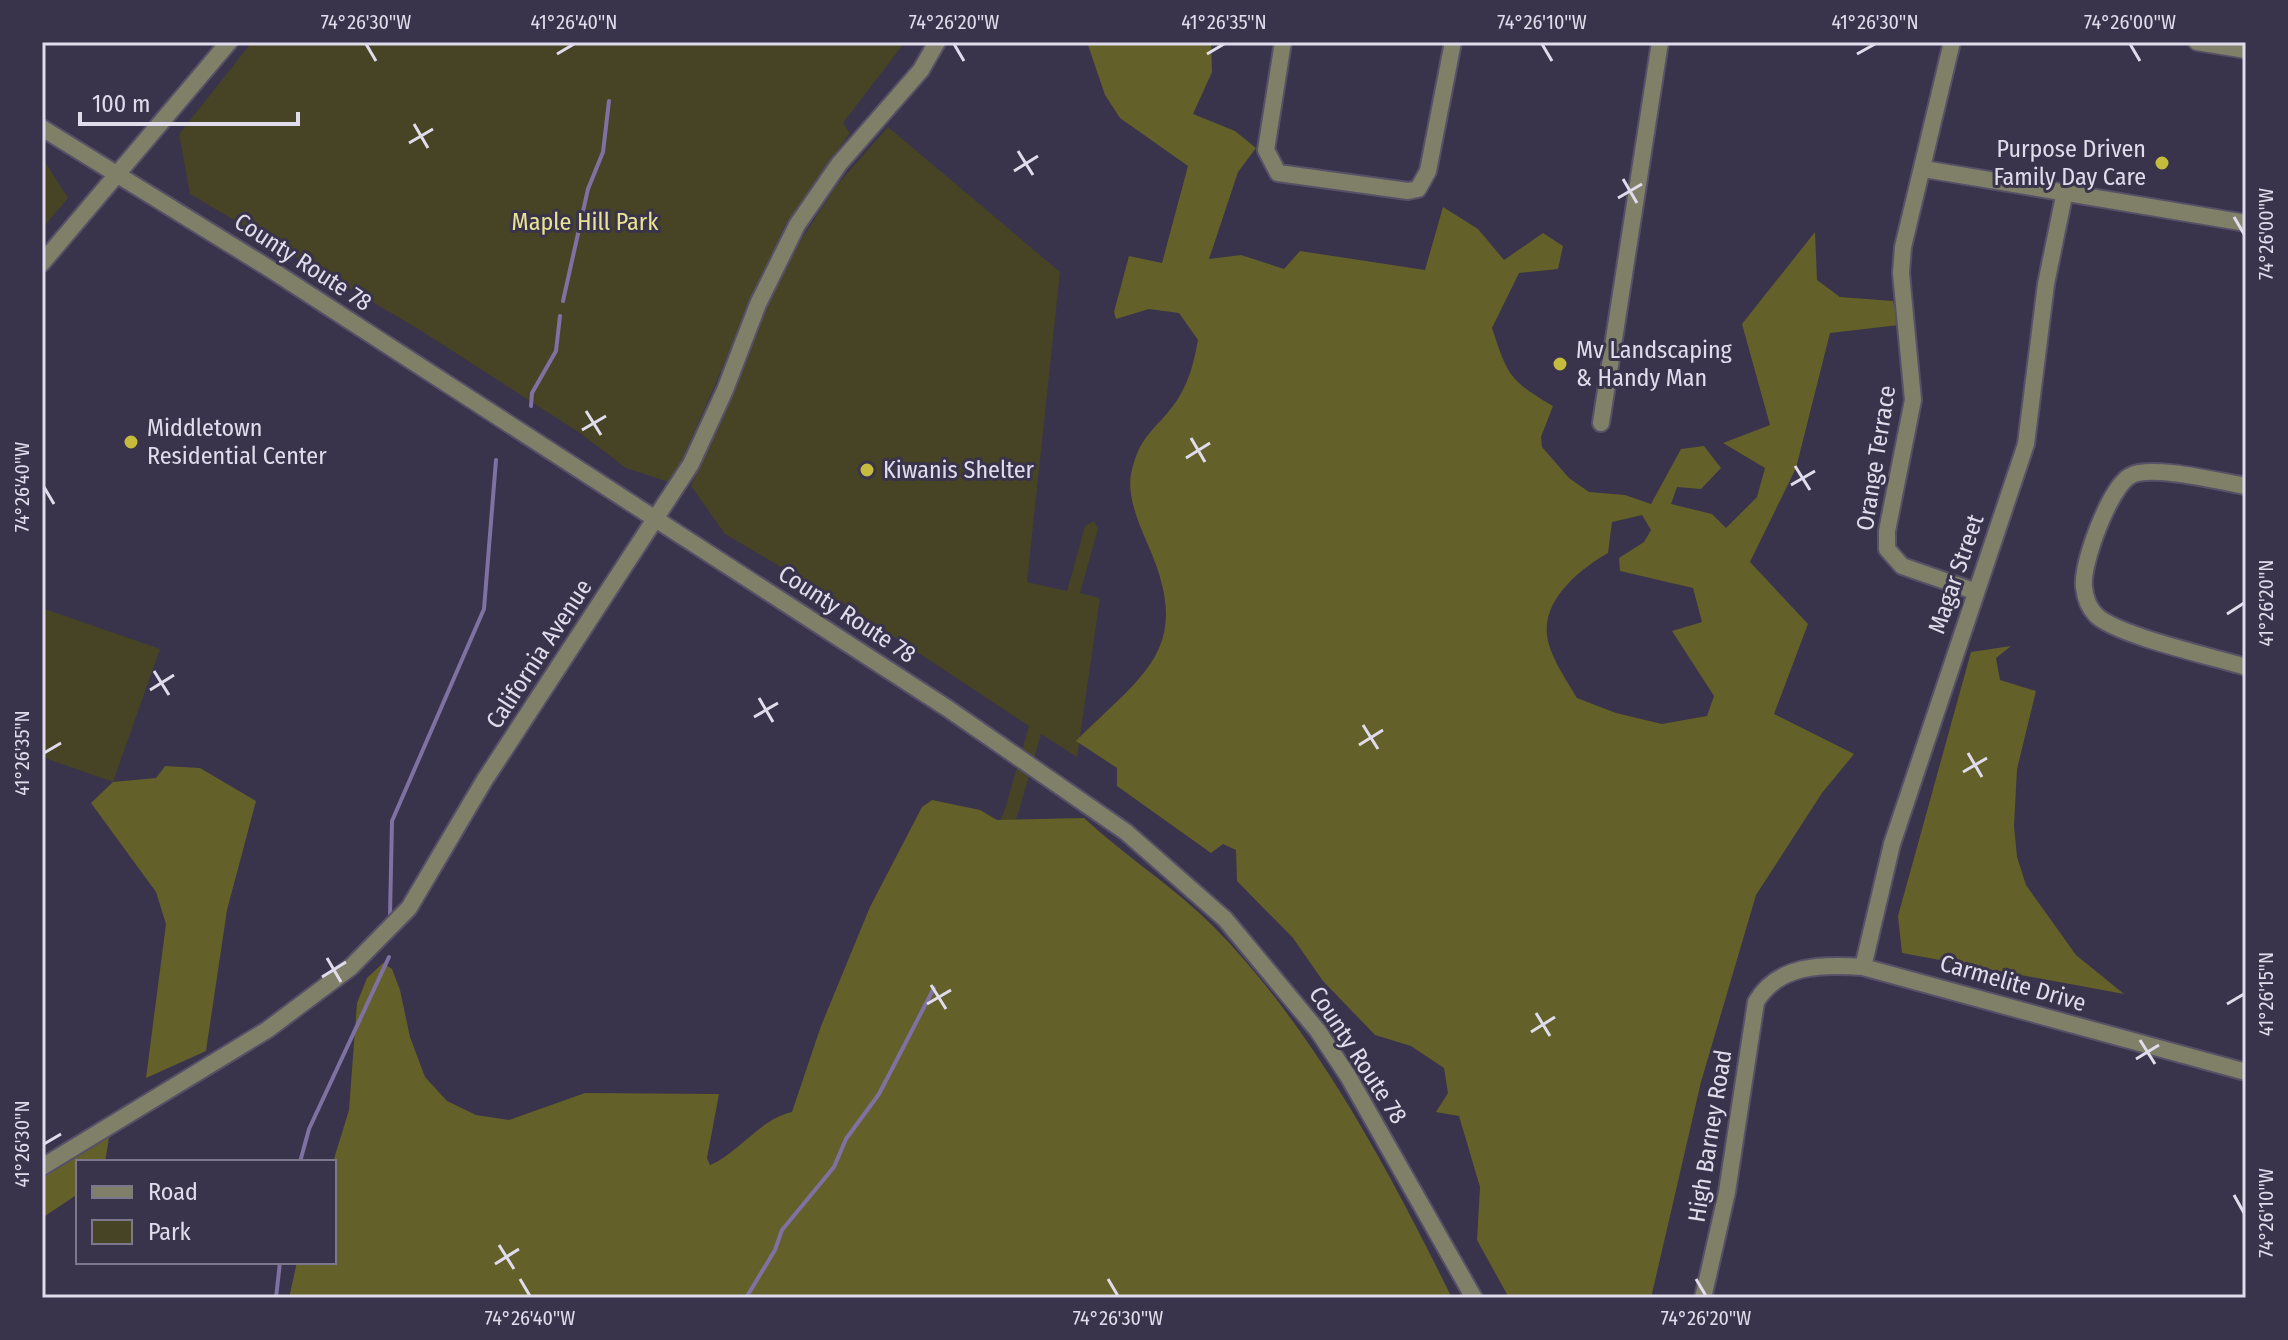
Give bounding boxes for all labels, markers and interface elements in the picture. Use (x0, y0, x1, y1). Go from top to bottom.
text: 74°26'30"W (321, 10, 411, 34)
text: 41°26'40"N (531, 10, 617, 34)
text: 74°26'20"W (909, 10, 999, 34)
text: 41°26'35"N (1181, 10, 1267, 34)
text: 74°26'10"W (1497, 10, 1587, 34)
text: 41°26'30"N (1831, 10, 1919, 34)
text: 74°26'00"W (2084, 10, 2176, 34)
scale bar (80, 76, 298, 126)
text: 100 m (92, 90, 150, 118)
place label: Purpose Driven Family Day Care (1994, 135, 2146, 191)
marker: Purpose Driven Family Day Care (2153, 154, 2171, 172)
text: 74°26'00"W (2254, 188, 2278, 280)
street label: County Route 78 (229, 207, 377, 317)
park label: Maple Hill Park (512, 208, 659, 236)
place label: Mv Landscaping & Handy Man (1576, 336, 1733, 392)
marker: Mv Landscaping & Handy Man (1551, 355, 1569, 373)
street label: Orange Terrace (1851, 383, 1901, 533)
place label: Middletown Residential Center (147, 414, 327, 470)
marker: Middletown Residential Center (122, 433, 140, 451)
text: 74°26'40"W (10, 442, 34, 532)
place label: Kiwanis Shelter (883, 456, 1035, 484)
marker: Kiwanis Shelter (858, 461, 876, 479)
street label: Magar Street (1923, 511, 1990, 637)
street label: County Route 78 (773, 559, 921, 669)
text: 41°26'20"N (2254, 560, 2278, 646)
street label: California Avenue (480, 574, 598, 734)
text: 41°26'35"N (10, 710, 34, 796)
street label: Carmelite Drive (1937, 949, 2089, 1017)
text: 41°26'15"N (2254, 952, 2278, 1036)
street label: County Route 78 (1303, 981, 1413, 1129)
street label: High Barney Road (1683, 1048, 1737, 1224)
text: 41°26'30"N (10, 1100, 34, 1188)
legend (76, 1160, 336, 1264)
text: 74°26'10"W (2254, 1168, 2278, 1258)
text: Road (148, 1178, 198, 1206)
text: Park (148, 1218, 191, 1246)
text: 74°26'40"W (485, 1306, 575, 1330)
text: 74°26'30"W (1073, 1306, 1163, 1330)
text: 74°26'20"W (1661, 1306, 1751, 1330)

